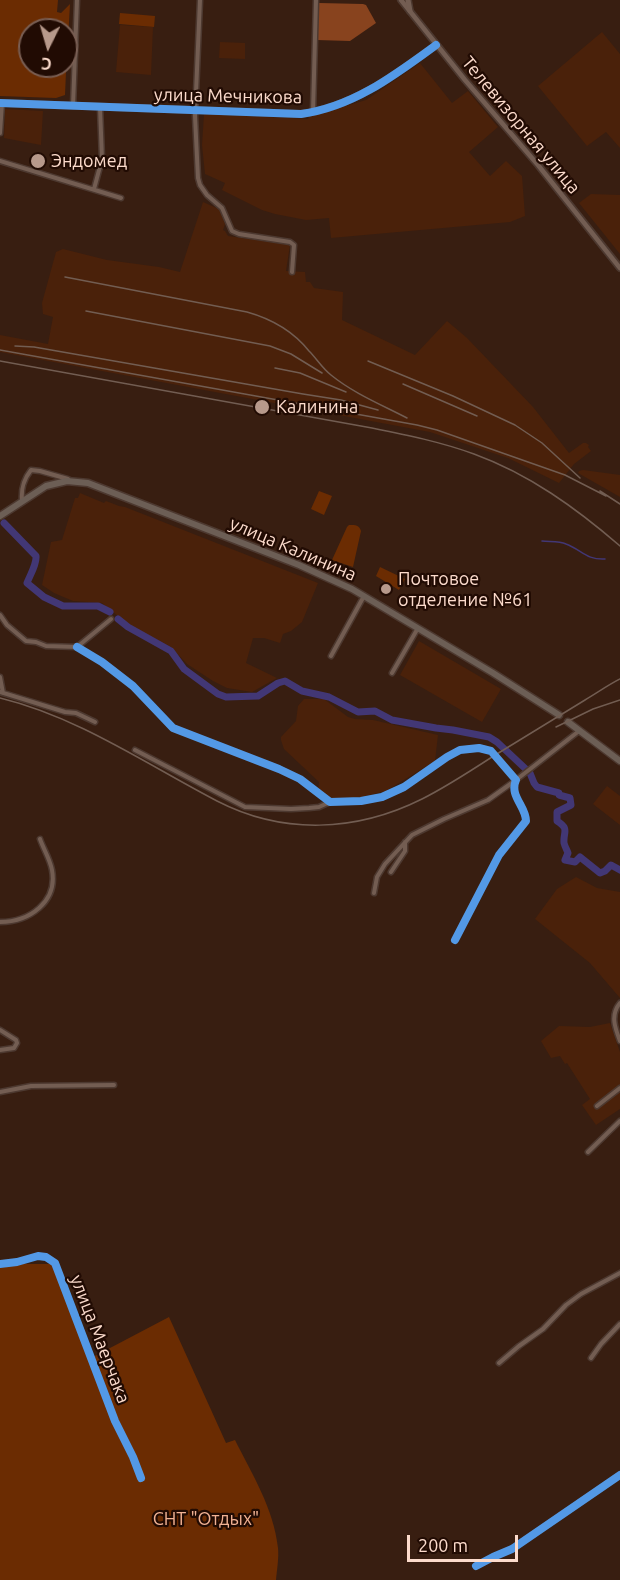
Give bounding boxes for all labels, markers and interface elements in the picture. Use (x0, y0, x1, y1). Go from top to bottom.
north arrow (18, 18, 78, 78)
street label: Телевизорная улица (457, 52, 585, 198)
text: С (41, 55, 52, 73)
street label: улица Мечникова (154, 84, 302, 108)
place label: Эндомед (51, 150, 127, 172)
marker: Эндомед (29, 152, 47, 170)
place label: Калинина (276, 396, 358, 418)
marker: Калинина (253, 398, 271, 416)
street label: улица Калинина (226, 513, 360, 585)
place label: Почтовое отделение №61 (398, 568, 532, 610)
marker: Почтовое отделение №61 (379, 582, 393, 596)
street label: улица Маерчака (66, 1272, 134, 1406)
park label: СНТ "Отдых" (153, 1508, 259, 1530)
scale bar (410, 1523, 521, 1561)
text: 200 m (418, 1535, 468, 1555)

